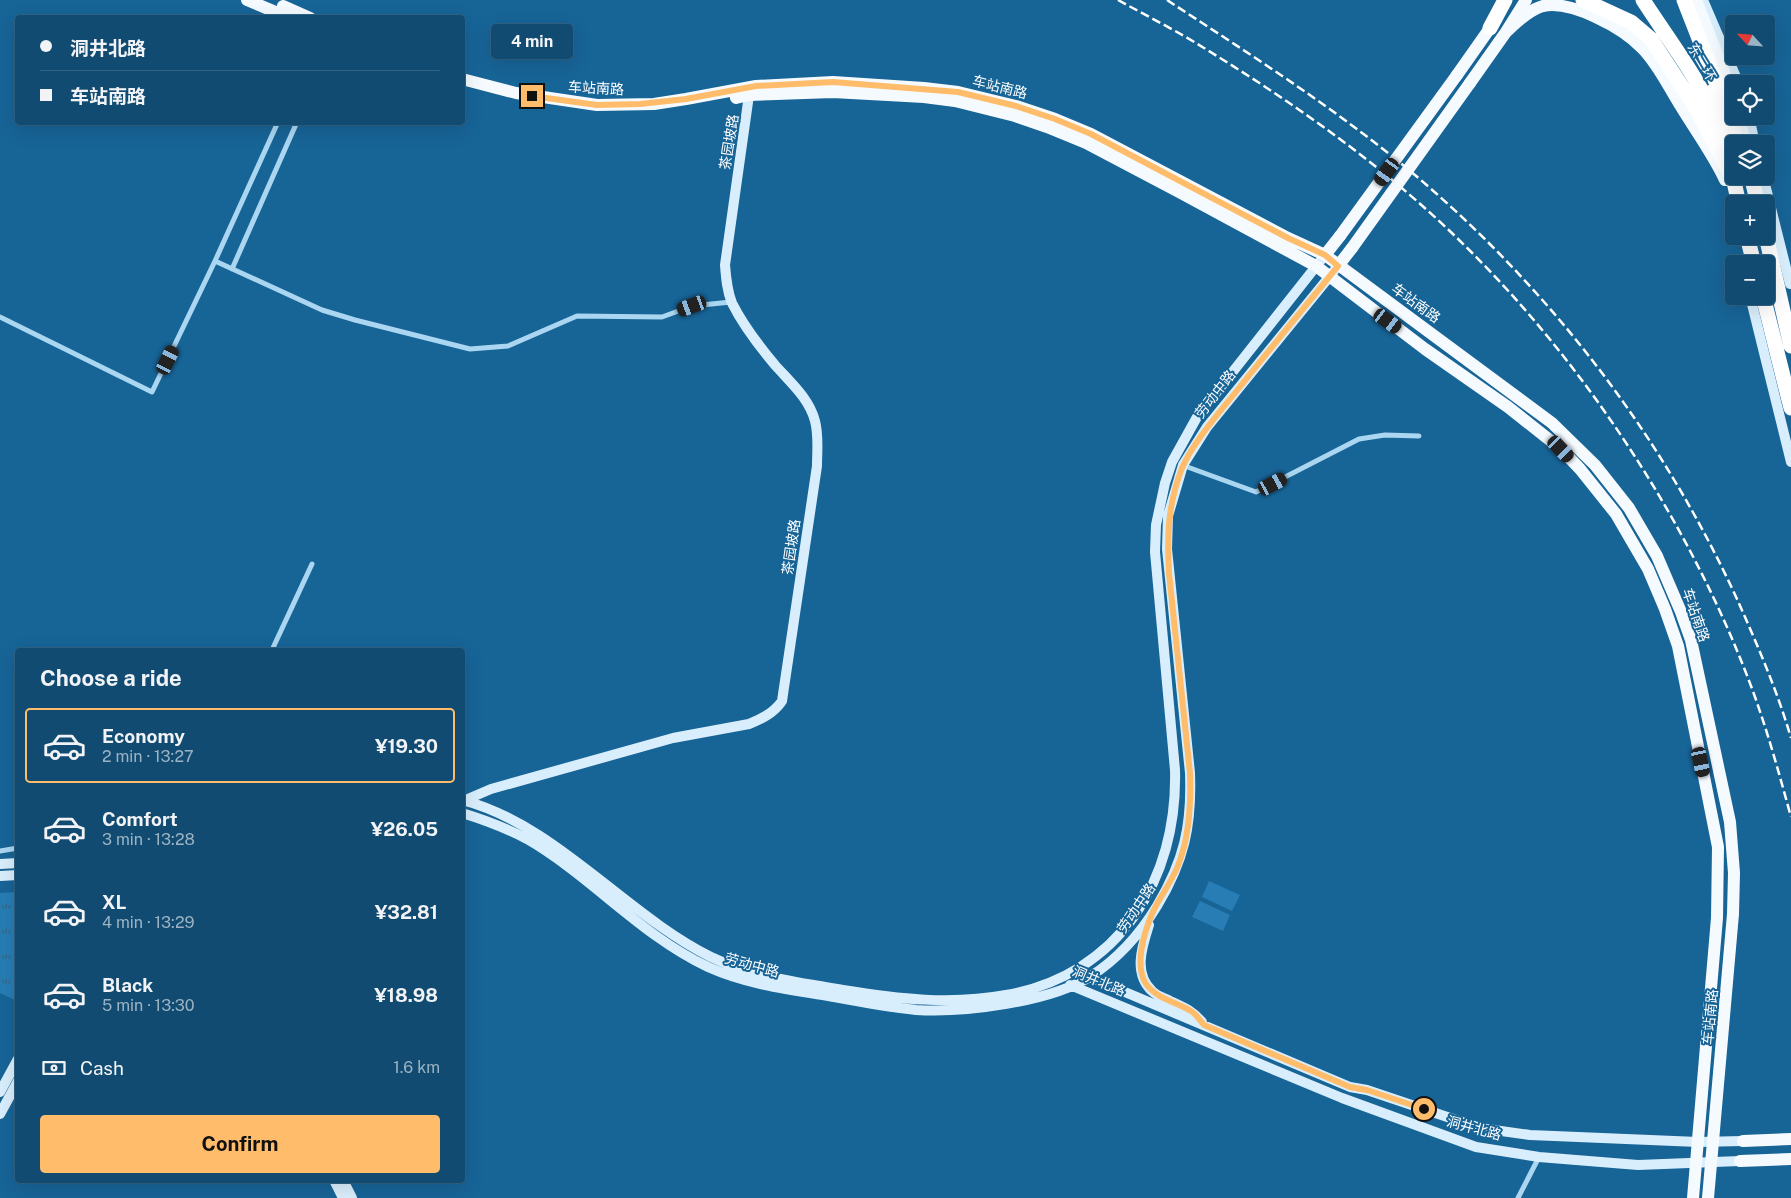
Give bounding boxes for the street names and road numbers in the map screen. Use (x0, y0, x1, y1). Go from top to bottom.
street label: 东二环 (1684, 40, 1720, 84)
street label: 车站南路 (971, 72, 1029, 102)
street label: 车站南路 (568, 79, 624, 97)
street label: 茶园坡路 (717, 113, 741, 171)
street label: 车站南路 (1389, 280, 1443, 326)
street label: 劳动中路 (1191, 367, 1239, 421)
street label: 茶园坡路 (779, 518, 803, 576)
street label: 车站南路 (1679, 586, 1713, 644)
street label: 劳动中路 (1114, 880, 1158, 936)
street label: 劳动中路 (723, 950, 781, 980)
street label: 洞井北路 (1070, 963, 1128, 999)
street label: 车站南路 (1700, 988, 1720, 1046)
street label: 洞井北路 (1445, 1113, 1503, 1143)

